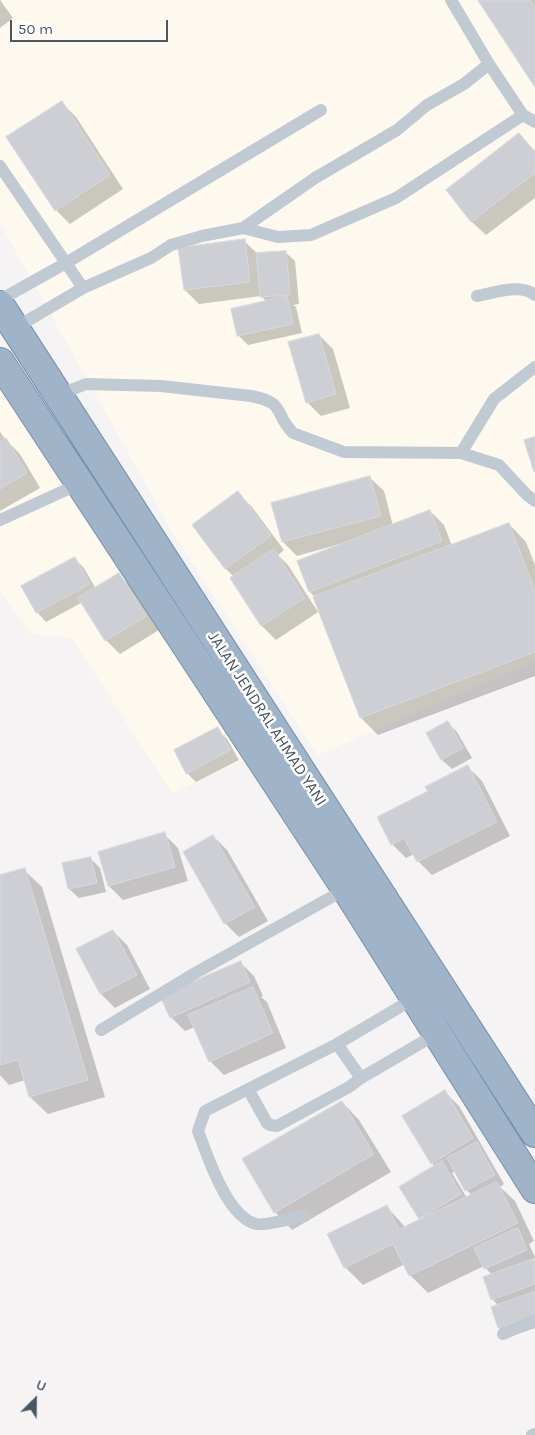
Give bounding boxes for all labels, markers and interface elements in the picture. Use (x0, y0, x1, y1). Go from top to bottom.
scale bar (12, 10, 170, 42)
text: 50 m (18, 20, 53, 38)
street label: JALAN JENDRAL AHMAD YANI (204, 628, 330, 810)
north arrow (10, 1375, 60, 1425)
text: U (33, 1376, 49, 1395)

